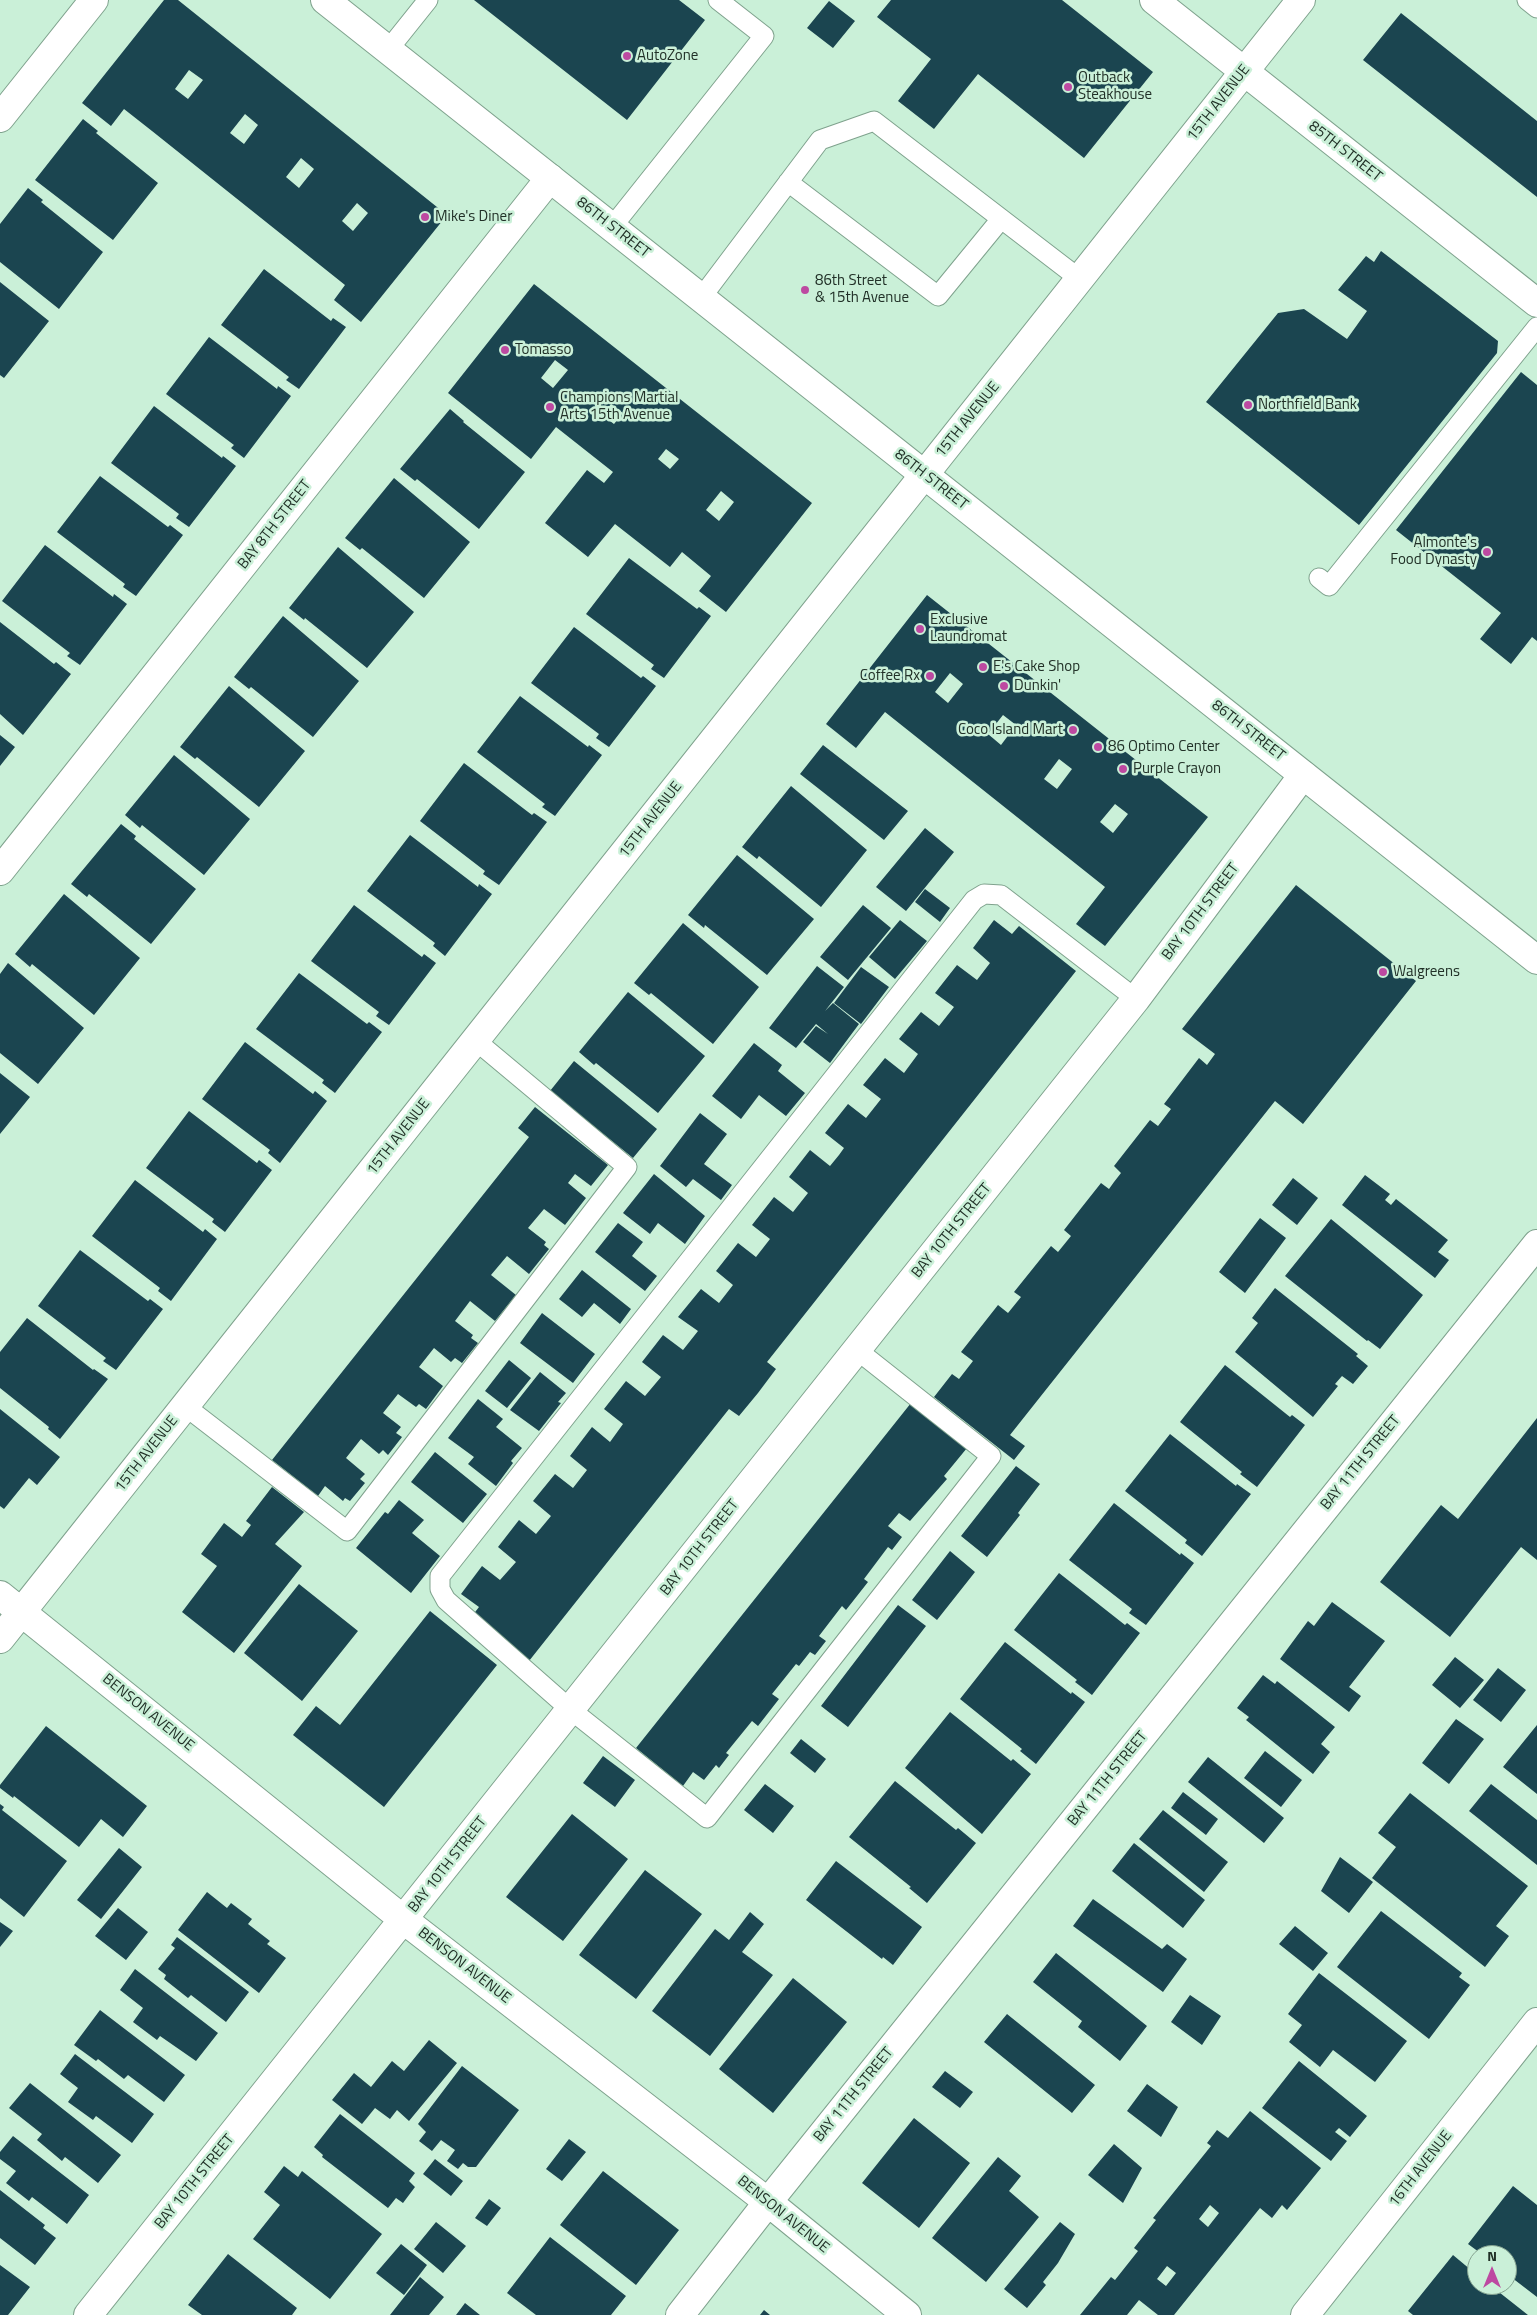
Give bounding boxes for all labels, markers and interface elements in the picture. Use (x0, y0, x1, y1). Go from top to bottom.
place label: AutoZone (637, 47, 698, 65)
marker: AutoZone (621, 50, 633, 62)
street label: 15TH AVENUE (1184, 61, 1254, 145)
place label: Outback Steakhouse (1078, 69, 1152, 104)
marker: Outback Steakhouse (1062, 81, 1074, 93)
street label: 85TH STREET (1305, 118, 1385, 186)
street label: 86TH STREET (573, 194, 653, 262)
place label: Mike's Diner (435, 208, 512, 226)
marker: Mike's Diner (419, 211, 431, 223)
place label: 86th Street & 15th Avenue (815, 272, 909, 307)
marker: 86th Street & 15th Avenue (799, 284, 811, 296)
place label: Tomasso (515, 341, 571, 359)
marker: Tomasso (499, 344, 511, 356)
street label: 15TH AVENUE (932, 379, 1004, 461)
place label: Champions Martial Arts 15th Avenue (560, 389, 679, 424)
place label: Northfield Bank (1258, 396, 1357, 414)
marker: Northfield Bank (1242, 399, 1254, 411)
marker: Champions Martial Arts 15th Avenue (544, 401, 556, 413)
street label: 86TH STREET (891, 446, 971, 514)
street label: BAY 8TH STREET (235, 477, 315, 573)
place label: Almonte's Food Dynasty (1390, 534, 1477, 569)
marker: Almonte's Food Dynasty (1481, 546, 1493, 558)
place label: Exclusive Laundromat (930, 611, 1007, 646)
marker: Exclusive Laundromat (914, 623, 926, 635)
place label: E's Cake Shop (993, 658, 1080, 676)
marker: E's Cake Shop (977, 661, 989, 673)
place label: Coffee Rx (860, 667, 920, 685)
marker: Coffee Rx (924, 670, 936, 682)
place label: Dunkin' (1014, 677, 1061, 695)
marker: Dunkin' (998, 680, 1010, 692)
street label: 86TH STREET (1208, 697, 1288, 765)
place label: Coco Island Mart (958, 721, 1063, 739)
marker: Coco Island Mart (1067, 724, 1079, 736)
place label: 86 Optimo Center (1108, 738, 1220, 756)
marker: 86 Optimo Center (1092, 741, 1104, 753)
place label: Purple Crayon (1133, 760, 1221, 778)
marker: Purple Crayon (1117, 763, 1129, 775)
street label: 15TH AVENUE (616, 778, 686, 862)
street label: BAY 10TH STREET (1159, 860, 1243, 964)
place label: Walgreens (1393, 963, 1460, 981)
marker: Walgreens (1377, 966, 1389, 978)
street label: 15TH AVENUE (364, 1095, 434, 1179)
street label: BAY 10TH STREET (908, 1180, 996, 1282)
street label: 15TH AVENUE (112, 1412, 182, 1496)
street label: BAY 11TH STREET (1317, 1412, 1405, 1514)
street label: BAY 10TH STREET (657, 1497, 743, 1599)
street label: BENSON AVENUE (99, 1671, 197, 1755)
street label: BAY 11TH STREET (1064, 1728, 1152, 1830)
street label: BAY 10TH STREET (405, 1814, 491, 1916)
street label: BENSON AVENUE (414, 1924, 514, 2008)
street label: BAY 11TH STREET (810, 2044, 898, 2146)
street label: 16TH AVENUE (1386, 2127, 1456, 2211)
street label: BAY 10TH STREET (151, 2131, 239, 2233)
street label: BENSON AVENUE (734, 2173, 832, 2257)
north arrow (1467, 2245, 1517, 2295)
text: N (1487, 2245, 1497, 2266)

